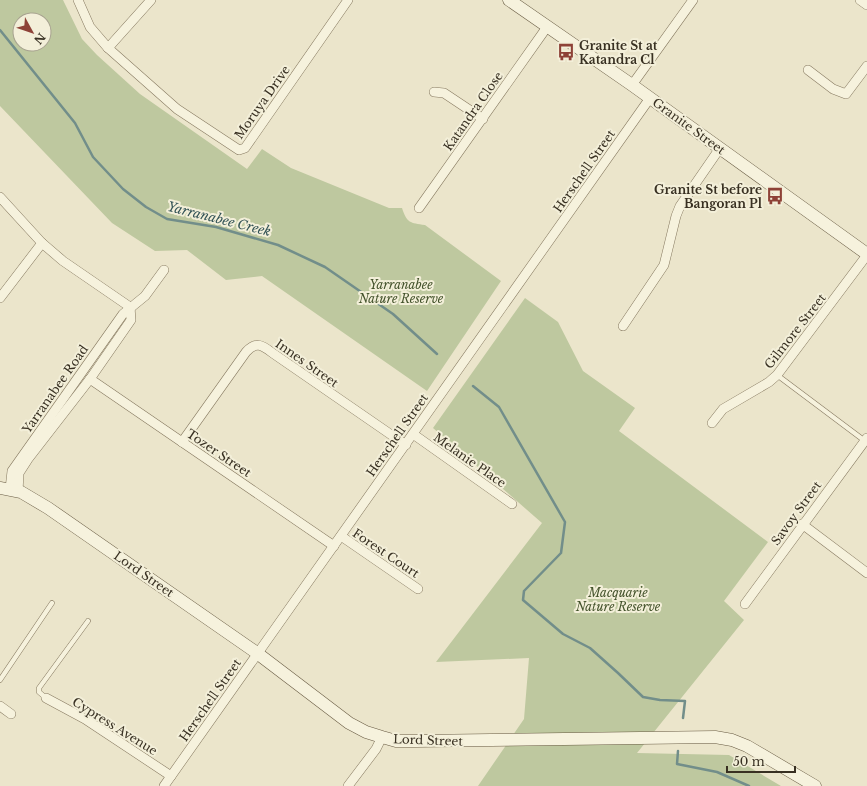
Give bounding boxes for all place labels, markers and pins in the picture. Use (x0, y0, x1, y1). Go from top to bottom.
place label: Granite St at Katandra Cl (579, 38, 658, 67)
bus stop icon: Granite St at Katandra Cl (556, 42, 576, 62)
place label: Granite St before Bangoran Pl (654, 182, 763, 211)
bus stop icon: Granite St before Bangoran Pl (765, 186, 785, 206)

